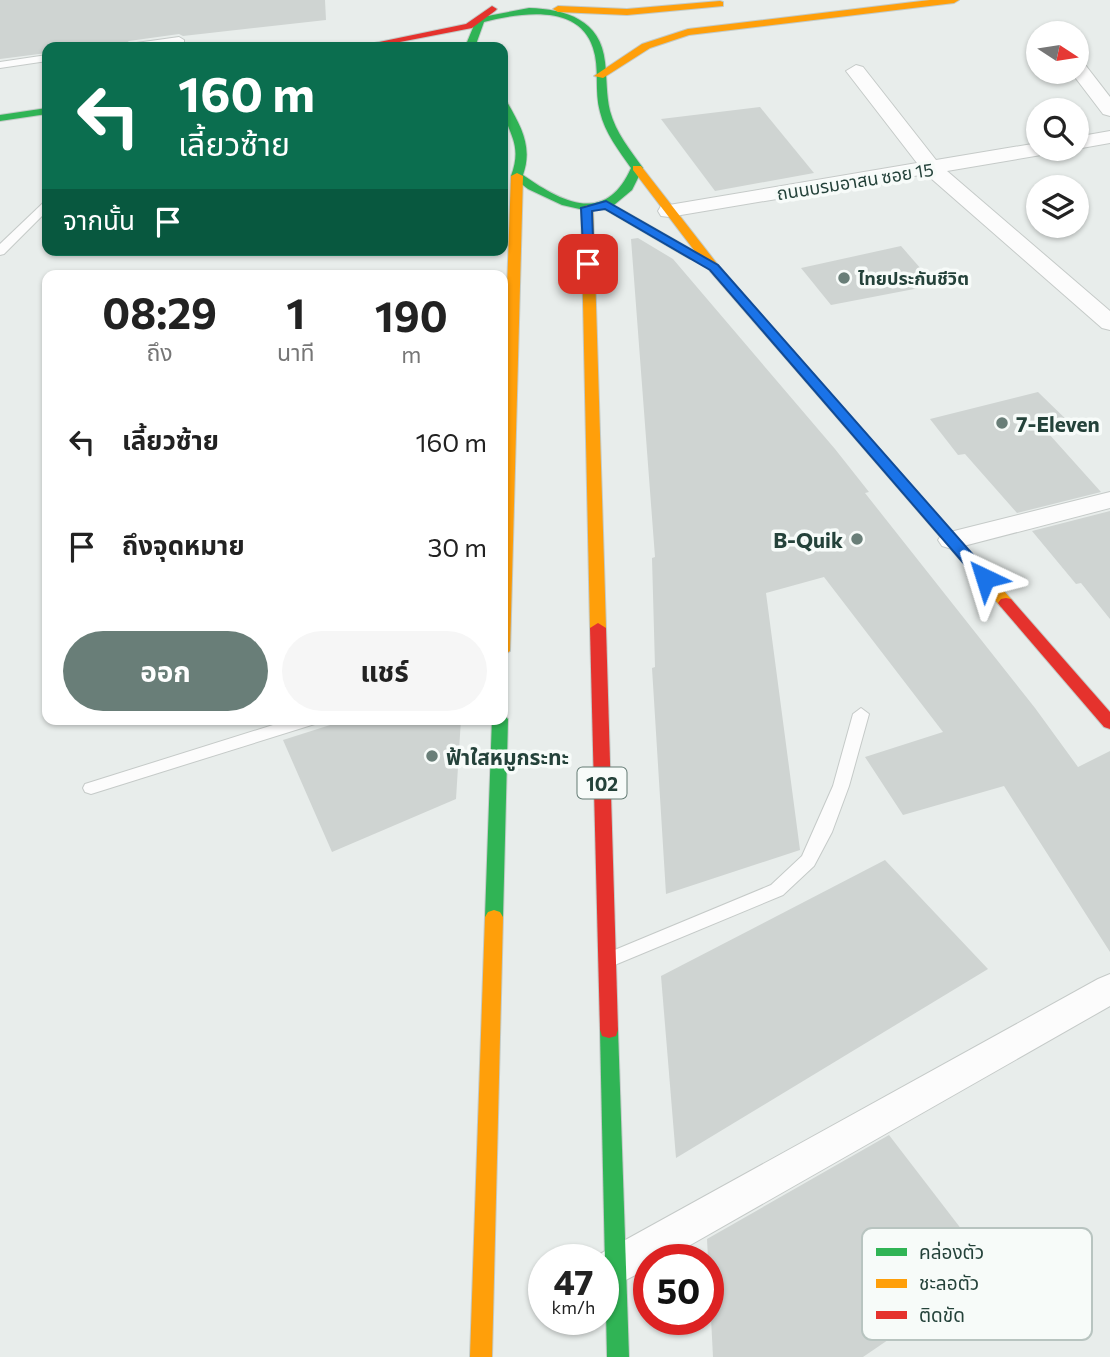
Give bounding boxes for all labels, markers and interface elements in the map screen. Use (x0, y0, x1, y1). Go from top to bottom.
north arrow (1026, 21, 1088, 84)
map controls (1026, 21, 1089, 238)
text: 160 m (178, 62, 315, 122)
icon: left (63, 70, 154, 161)
button: search (1026, 98, 1089, 161)
text: เลี้ยวซ้าย (178, 123, 290, 163)
street label: ถนนบรมอาสน ซอย 15 (775, 158, 935, 204)
button: layers (1026, 175, 1089, 238)
icon: arrive (149, 203, 187, 241)
text: จากนั้น (63, 204, 135, 235)
pin (558, 234, 618, 294)
icon: arrive (569, 245, 607, 283)
place label: ไทยประกันชีวิต (858, 267, 969, 289)
marker: ไทยประกันชีวิต (836, 270, 852, 286)
text: 08:29 (102, 286, 217, 338)
text: 1 (286, 286, 305, 338)
text: 190 (375, 289, 448, 341)
text: ถึง (146, 338, 173, 366)
text: นาที (277, 338, 315, 366)
text: m (401, 340, 421, 368)
place label: 7-Eleven (1016, 411, 1100, 436)
marker: 7-Eleven (994, 415, 1010, 431)
icon: left (63, 423, 101, 461)
text: เลี้ยวซ้าย (122, 424, 219, 455)
text: 160 m (415, 426, 487, 457)
place label: B-Quik (773, 527, 843, 552)
icon: arrive (63, 528, 101, 566)
text: ถึงจุดหมาย (122, 529, 245, 560)
text: 30 m (428, 531, 487, 562)
marker: B-Quik (849, 531, 865, 547)
position arrow (948, 541, 1022, 615)
button: ออก (63, 631, 268, 711)
button: แชร์ (282, 631, 487, 711)
place label: ฟ้าใสหมูกระทะ (446, 744, 569, 771)
marker: ฟ้าใสหมูกระทะ (424, 748, 440, 764)
road number: 102 (578, 768, 626, 798)
legend (862, 1228, 1092, 1340)
text: คล่องตัว (919, 1240, 984, 1263)
speed limit sign: 50 (633, 1244, 724, 1335)
text: 47 (553, 1259, 594, 1302)
text: ชะลอตัว (919, 1271, 979, 1294)
text: km/h (552, 1296, 595, 1318)
text: ติดขัด (919, 1303, 965, 1326)

